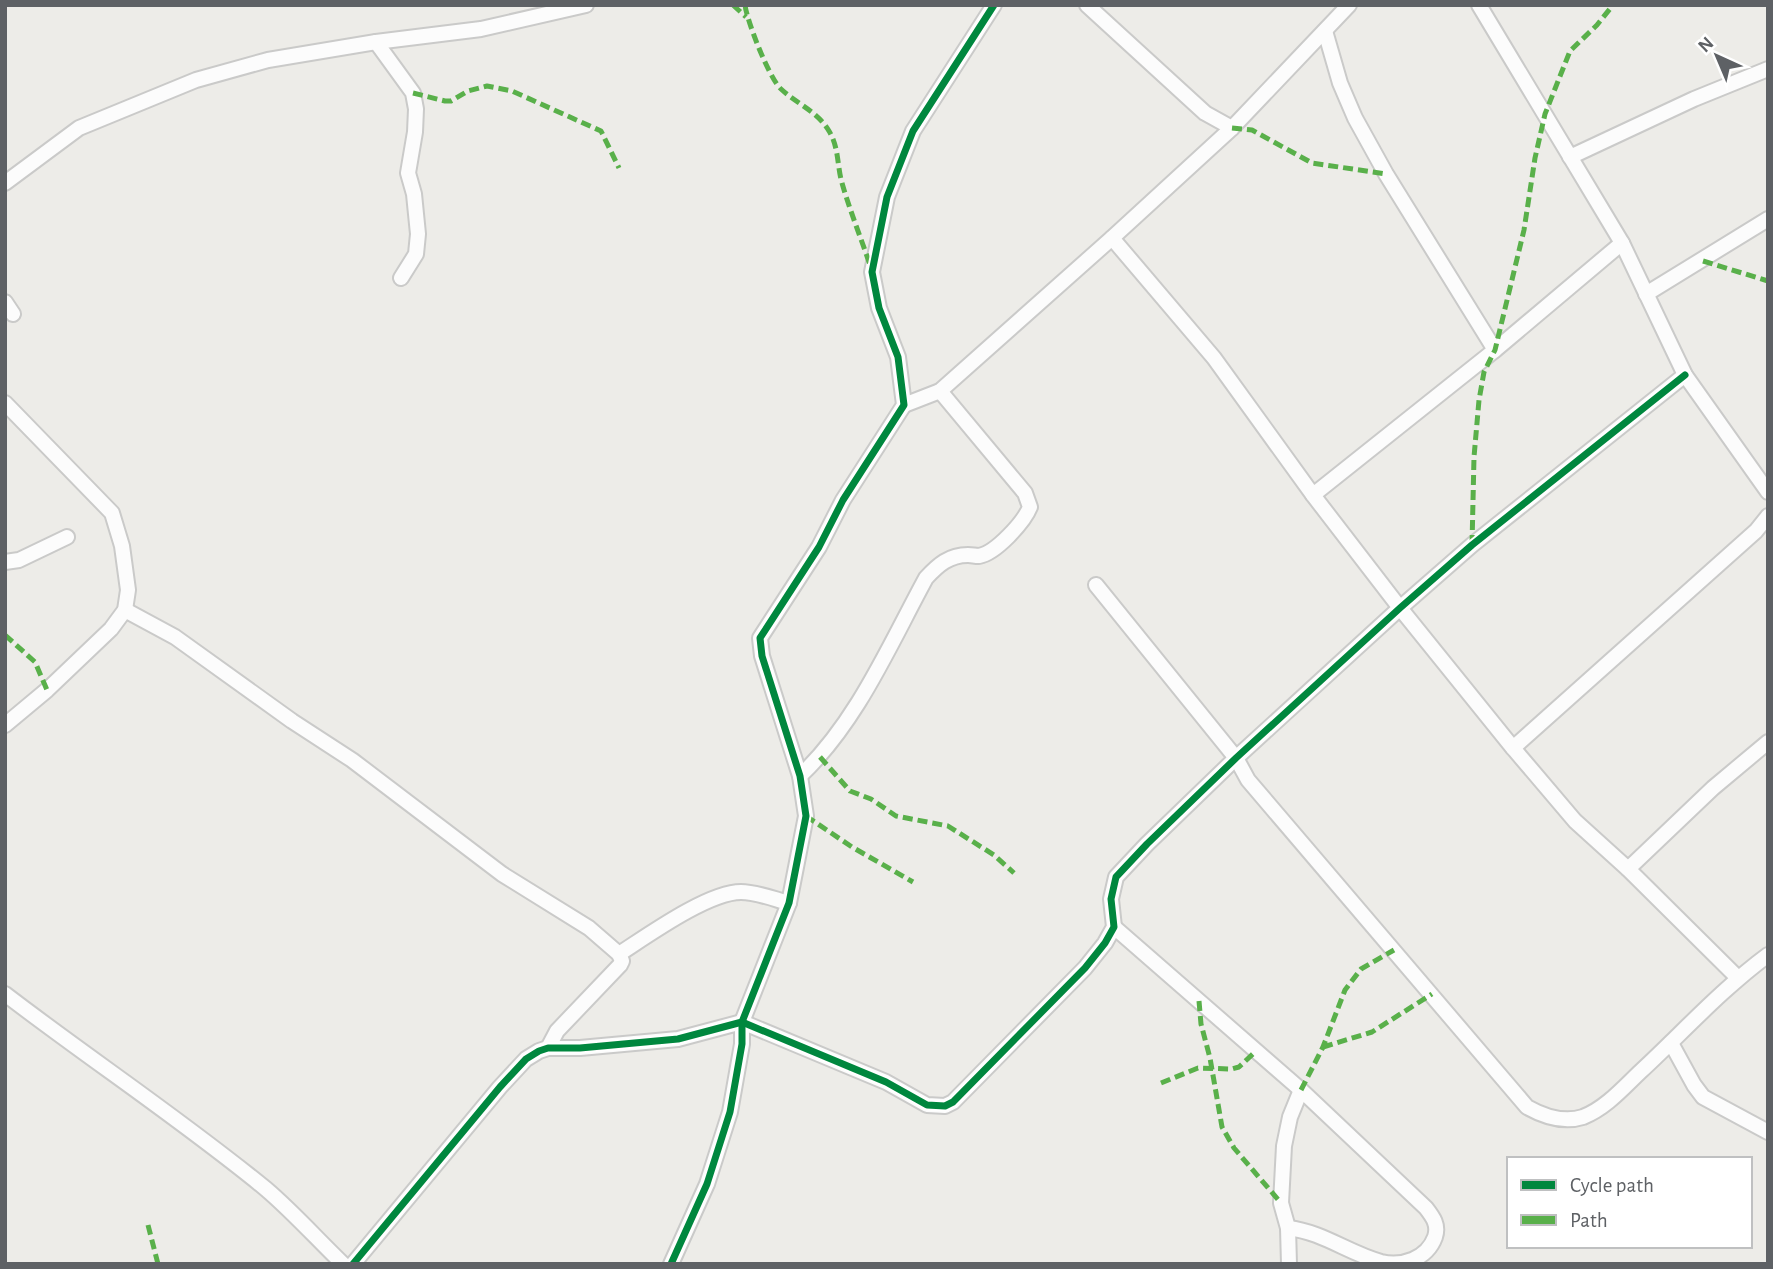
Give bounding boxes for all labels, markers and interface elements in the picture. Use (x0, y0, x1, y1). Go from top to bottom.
north arrow (1682, 21, 1752, 91)
text: N (1695, 33, 1718, 56)
legend (1507, 1157, 1752, 1248)
text: Cycle path (1570, 1175, 1654, 1196)
text: Path (1570, 1210, 1608, 1231)

